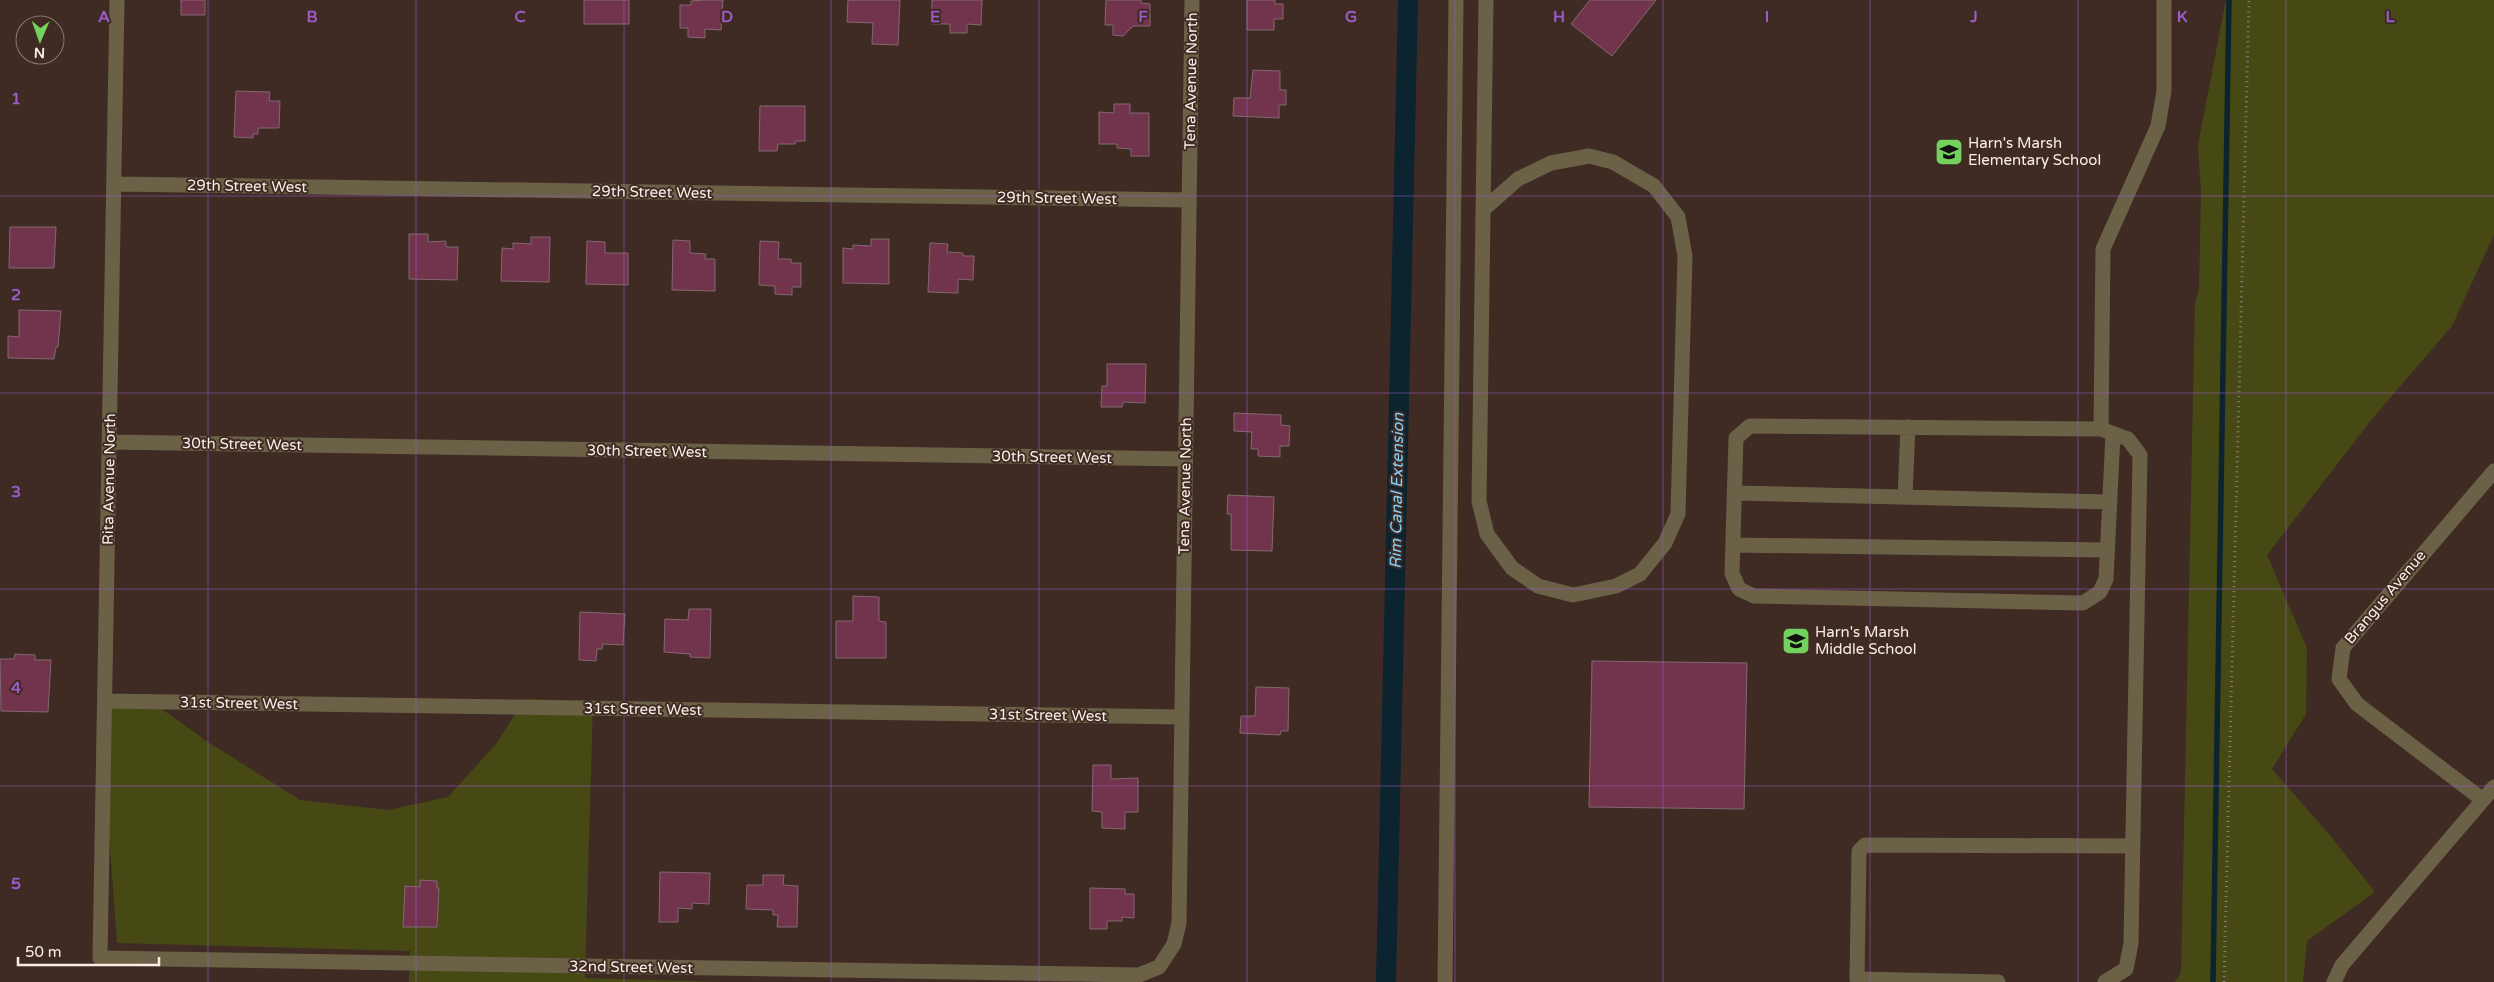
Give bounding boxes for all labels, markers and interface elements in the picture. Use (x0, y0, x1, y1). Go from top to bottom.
text: A (98, 7, 110, 27)
text: B (306, 7, 318, 27)
text: C (514, 7, 526, 27)
text: D (721, 7, 733, 27)
text: E (930, 7, 940, 27)
text: F (1138, 7, 1148, 27)
text: G (1345, 7, 1357, 27)
text: H (1553, 7, 1565, 27)
text: I (1765, 7, 1769, 27)
text: J (1969, 7, 1978, 27)
text: K (2177, 7, 2188, 27)
text: L (2385, 7, 2395, 27)
street label: Tena Avenue North (1181, 12, 1201, 150)
north arrow (15, 15, 65, 65)
text: N (34, 44, 45, 61)
text: 1 (11, 89, 21, 109)
place label: Harn's Marsh Elementary School (1968, 134, 2101, 169)
school or university icon: Harn's Marsh Elementary School (1934, 137, 1964, 167)
street label: 29th Street West (187, 176, 308, 196)
street label: 29th Street West (592, 182, 713, 202)
street label: 29th Street West (997, 188, 1118, 208)
text: 2 (11, 285, 21, 305)
water label: Rim Canal Extension (1386, 412, 1408, 569)
street label: Rita Avenue North (99, 413, 119, 545)
street label: Tena Avenue North (1175, 417, 1195, 555)
street label: 30th Street West (182, 434, 303, 454)
street label: 30th Street West (587, 441, 708, 461)
street label: 30th Street West (992, 447, 1113, 467)
text: 3 (11, 482, 21, 502)
street label: Brangus Avenue (2341, 546, 2429, 648)
place label: Harn's Marsh Middle School (1815, 623, 1916, 658)
school or university icon: Harn's Marsh Middle School (1781, 626, 1811, 656)
text: 4 (11, 678, 21, 698)
street label: 31st Street West (180, 693, 299, 713)
street label: 31st Street West (584, 699, 703, 719)
street label: 31st Street West (989, 705, 1108, 725)
text: 5 (11, 874, 21, 894)
scale bar (18, 934, 159, 966)
text: 50 m (25, 943, 62, 961)
street label: 32nd Street West (569, 957, 693, 977)

